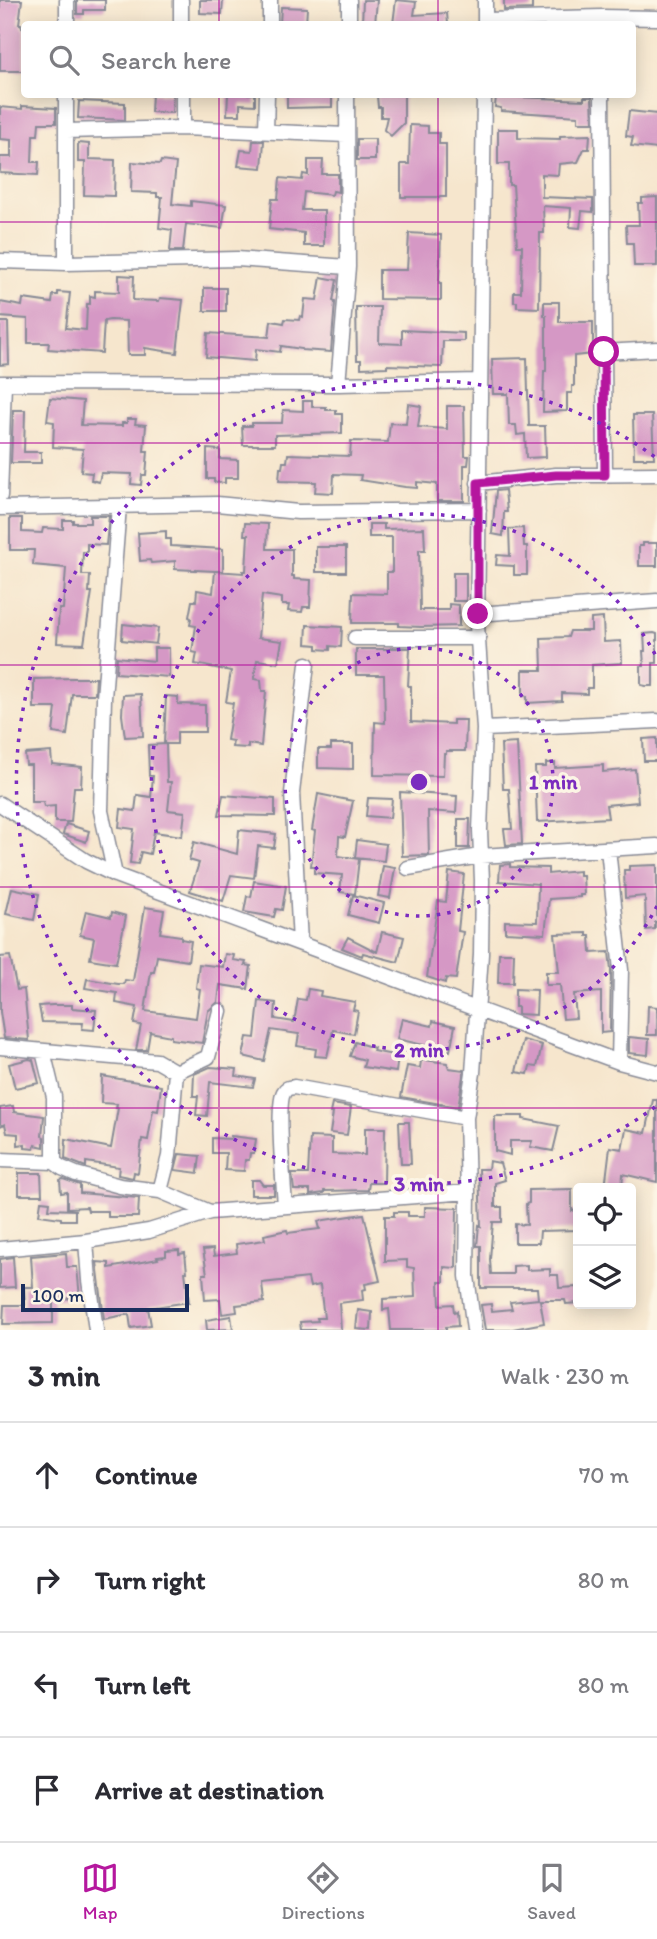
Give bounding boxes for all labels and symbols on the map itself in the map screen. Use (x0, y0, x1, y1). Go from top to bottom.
route start (588, 336, 619, 367)
route end (462, 598, 493, 629)
text: 1 min (529, 769, 578, 794)
centre of rings (407, 770, 431, 794)
text: 2 min (394, 1037, 445, 1062)
text: 3 min (394, 1171, 445, 1196)
scale bar (21, 1281, 189, 1313)

